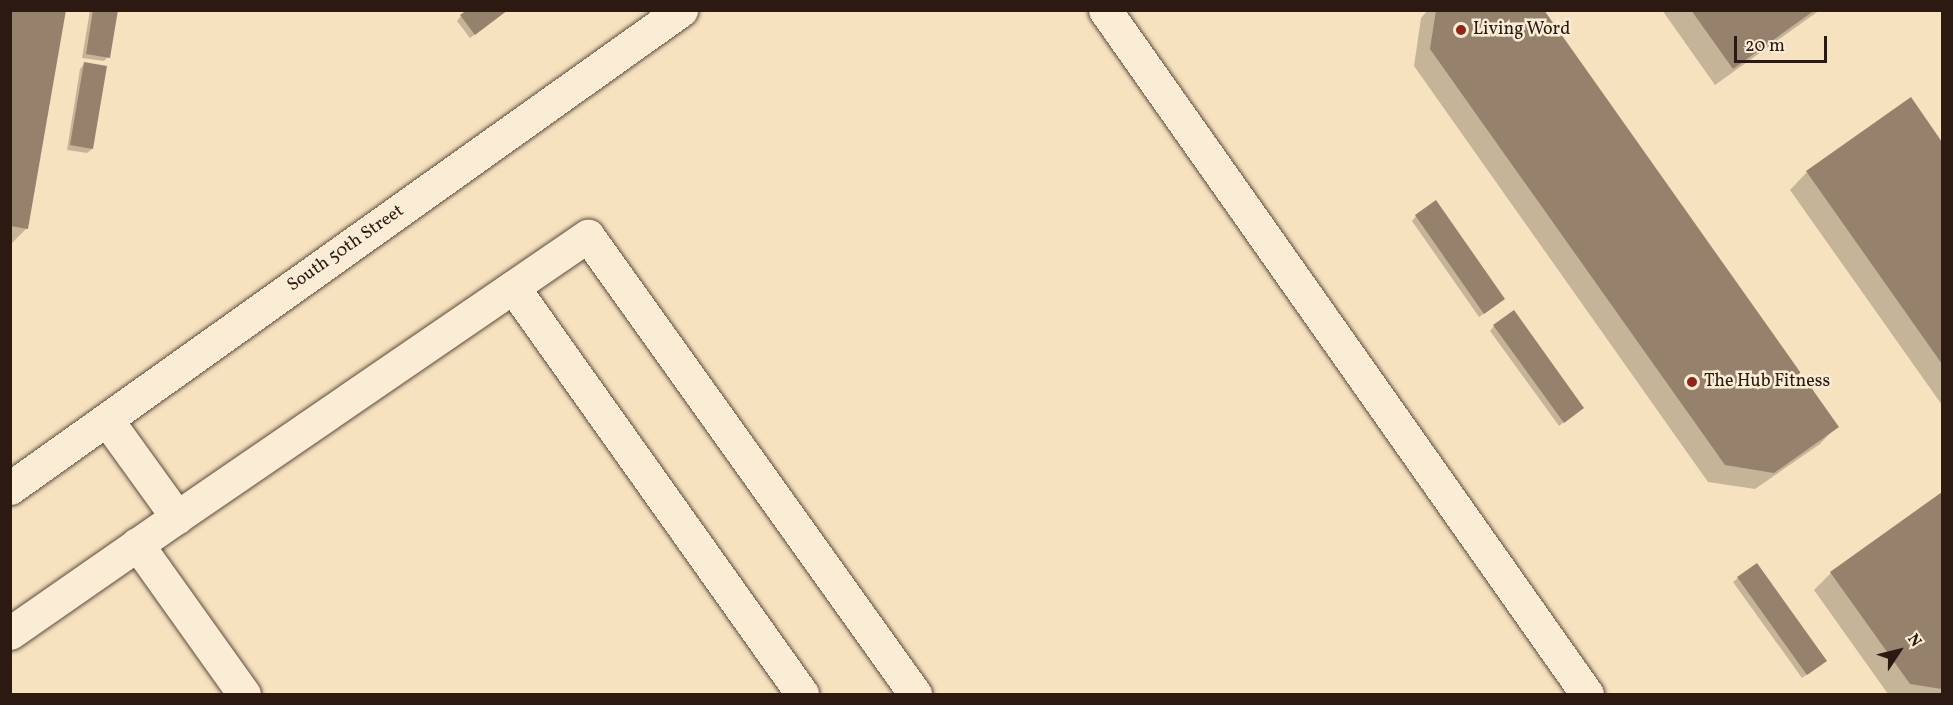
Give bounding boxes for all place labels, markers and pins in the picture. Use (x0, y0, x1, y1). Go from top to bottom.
place label: Living Word (1473, 19, 1571, 41)
marker: Living Word (1454, 23, 1468, 37)
place label: The Hub Fitness (1704, 371, 1830, 393)
marker: The Hub Fitness (1685, 375, 1699, 389)

